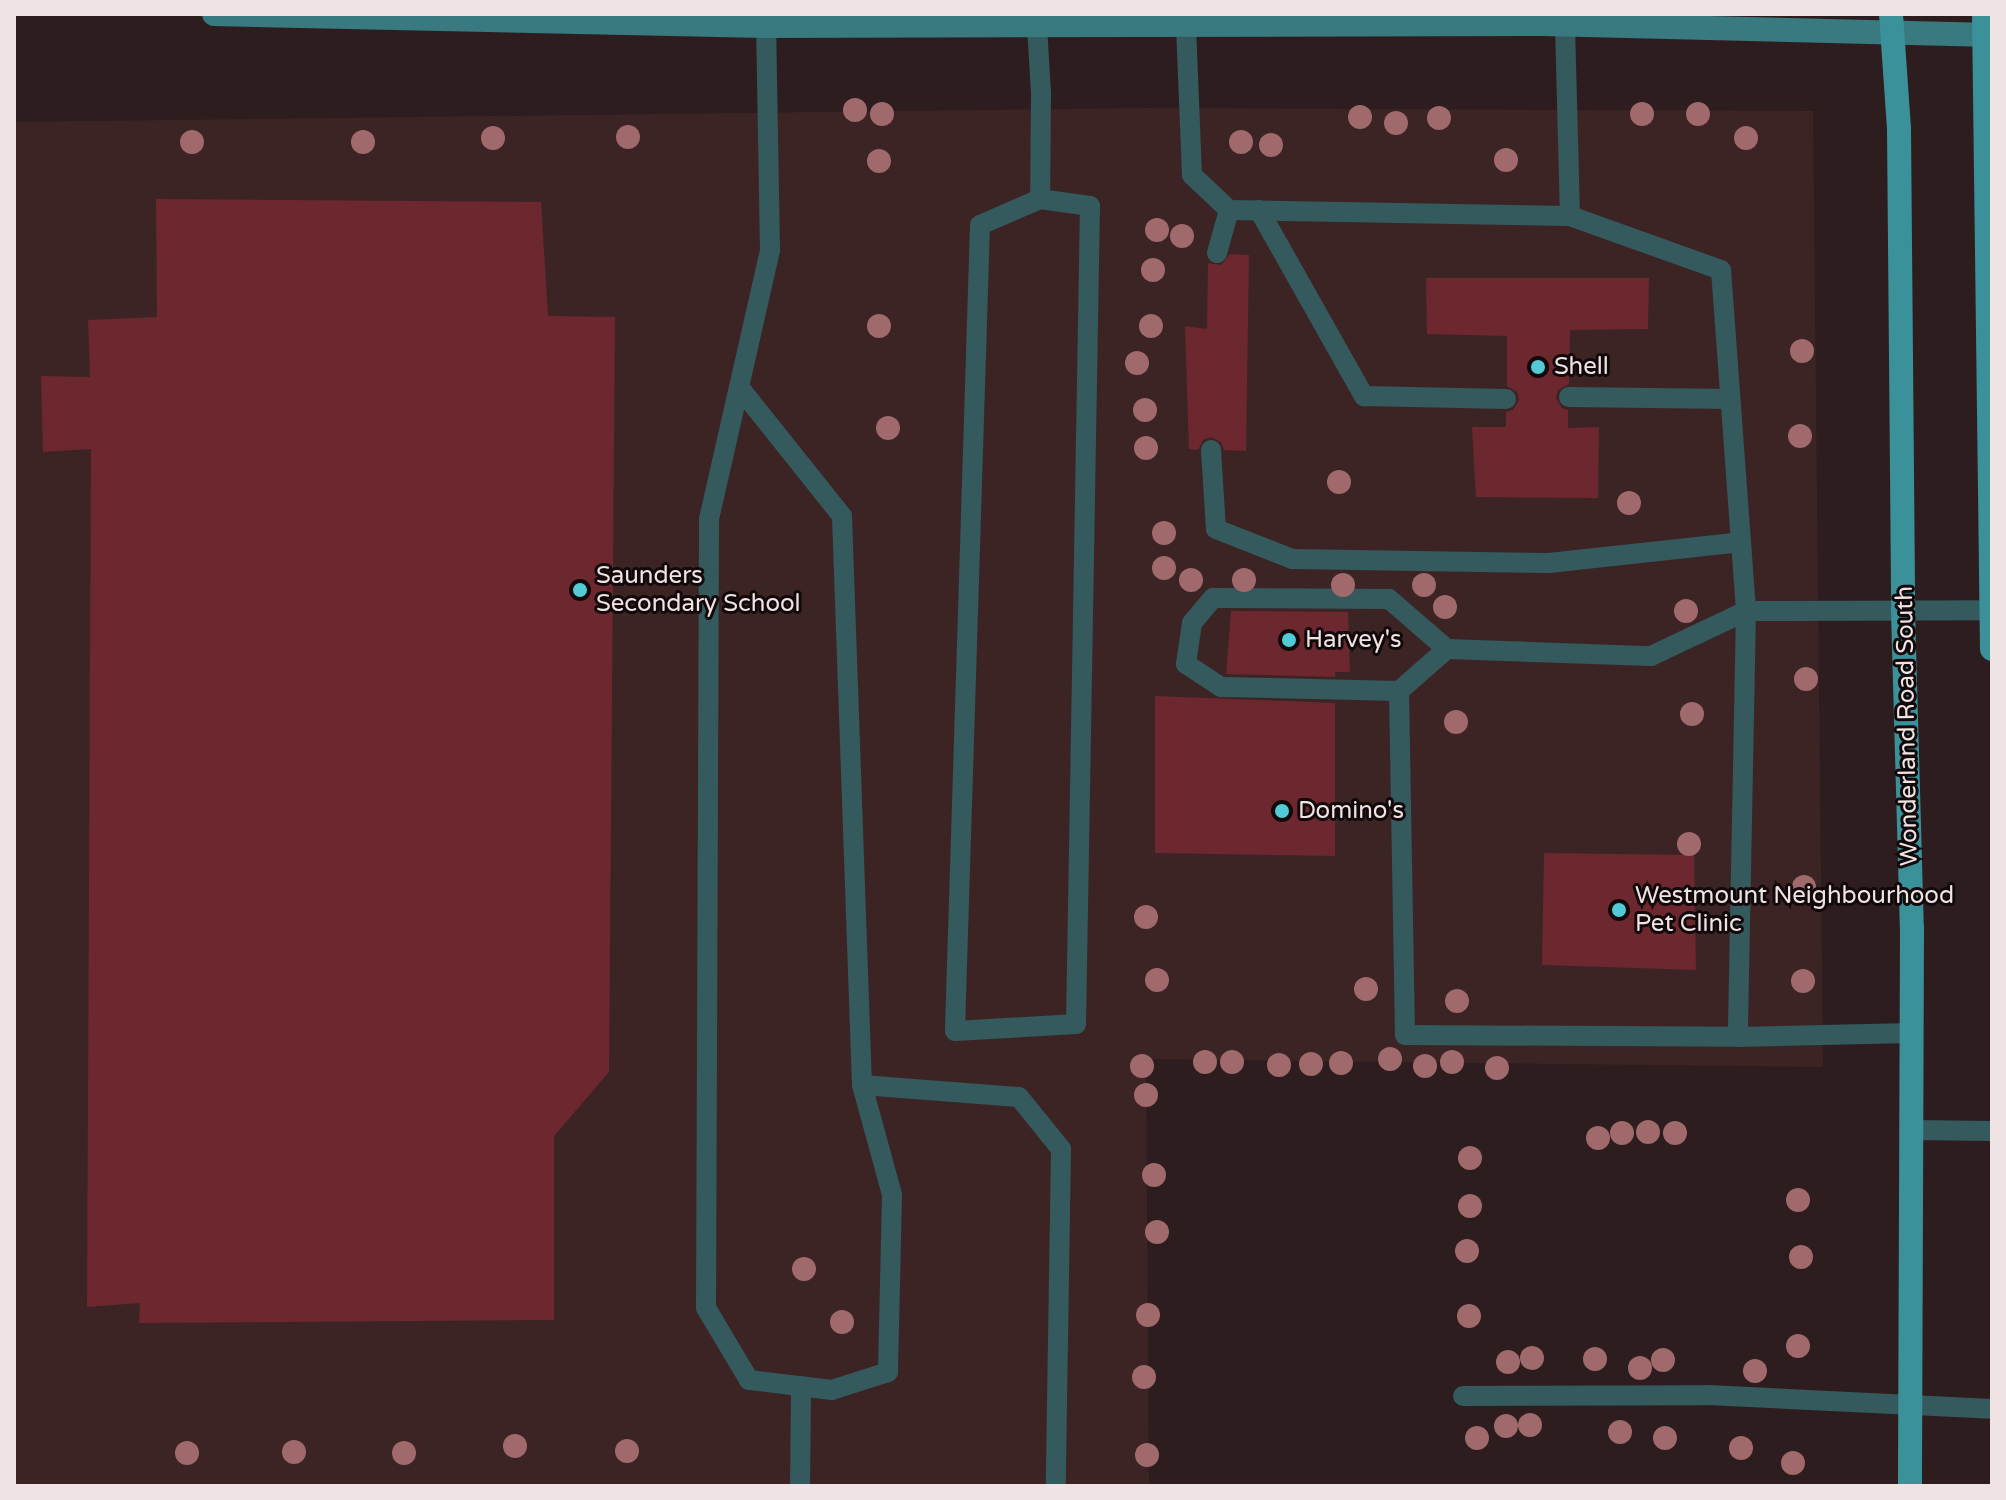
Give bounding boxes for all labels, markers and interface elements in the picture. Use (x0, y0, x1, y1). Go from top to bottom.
place label: Shell (1554, 353, 1609, 381)
marker: Shell (1529, 358, 1547, 376)
place label: Saunders Secondary School (596, 562, 801, 618)
marker: Saunders Secondary School (571, 581, 589, 599)
street label: Wonderland Road South (1890, 586, 1924, 866)
place label: Harvey's (1305, 626, 1402, 654)
marker: Harvey's (1280, 631, 1298, 649)
place label: Domino's (1298, 797, 1404, 825)
marker: Domino's (1273, 802, 1291, 820)
place label: Westmount Neighbourhood Pet Clinic (1635, 882, 1954, 938)
marker: Westmount Neighbourhood Pet Clinic (1610, 901, 1628, 919)

